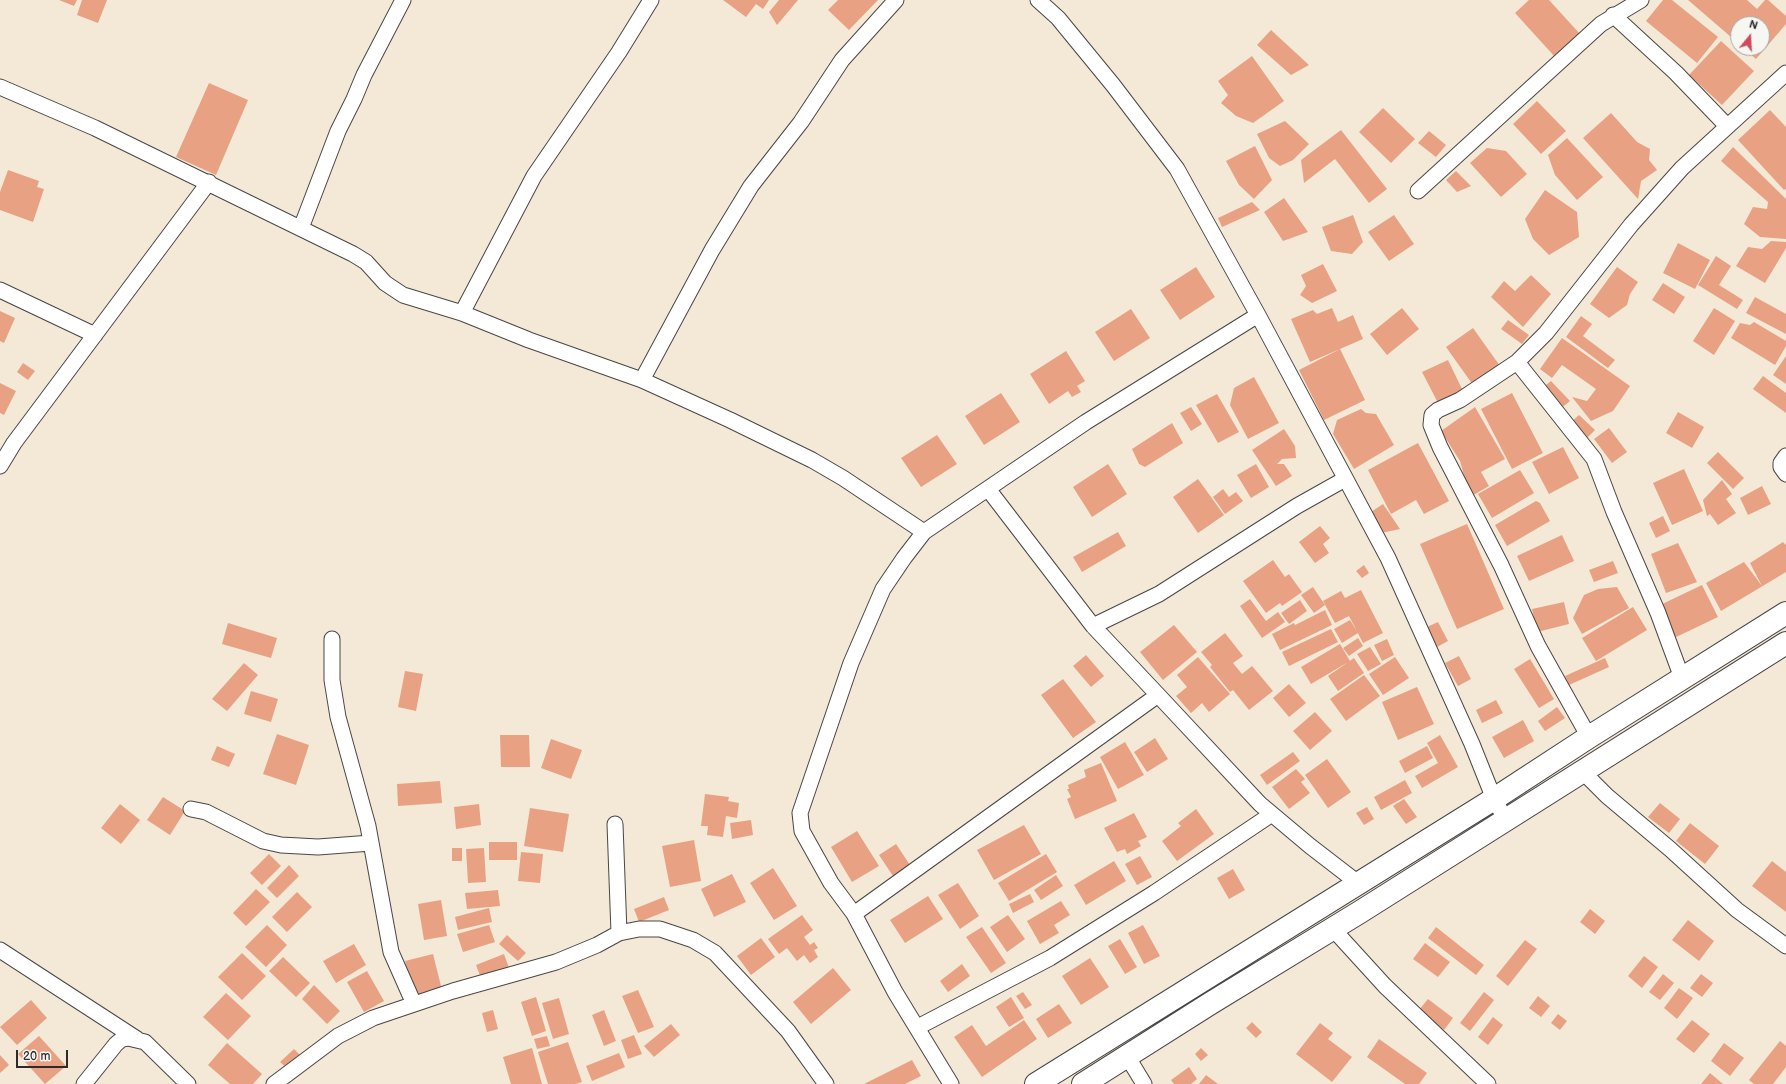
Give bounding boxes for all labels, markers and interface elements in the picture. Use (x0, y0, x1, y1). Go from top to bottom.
north arrow (1730, 16, 1770, 56)
text: N (1748, 18, 1759, 33)
scale bar (18, 1042, 70, 1068)
text: 20 m (23, 1049, 50, 1064)

